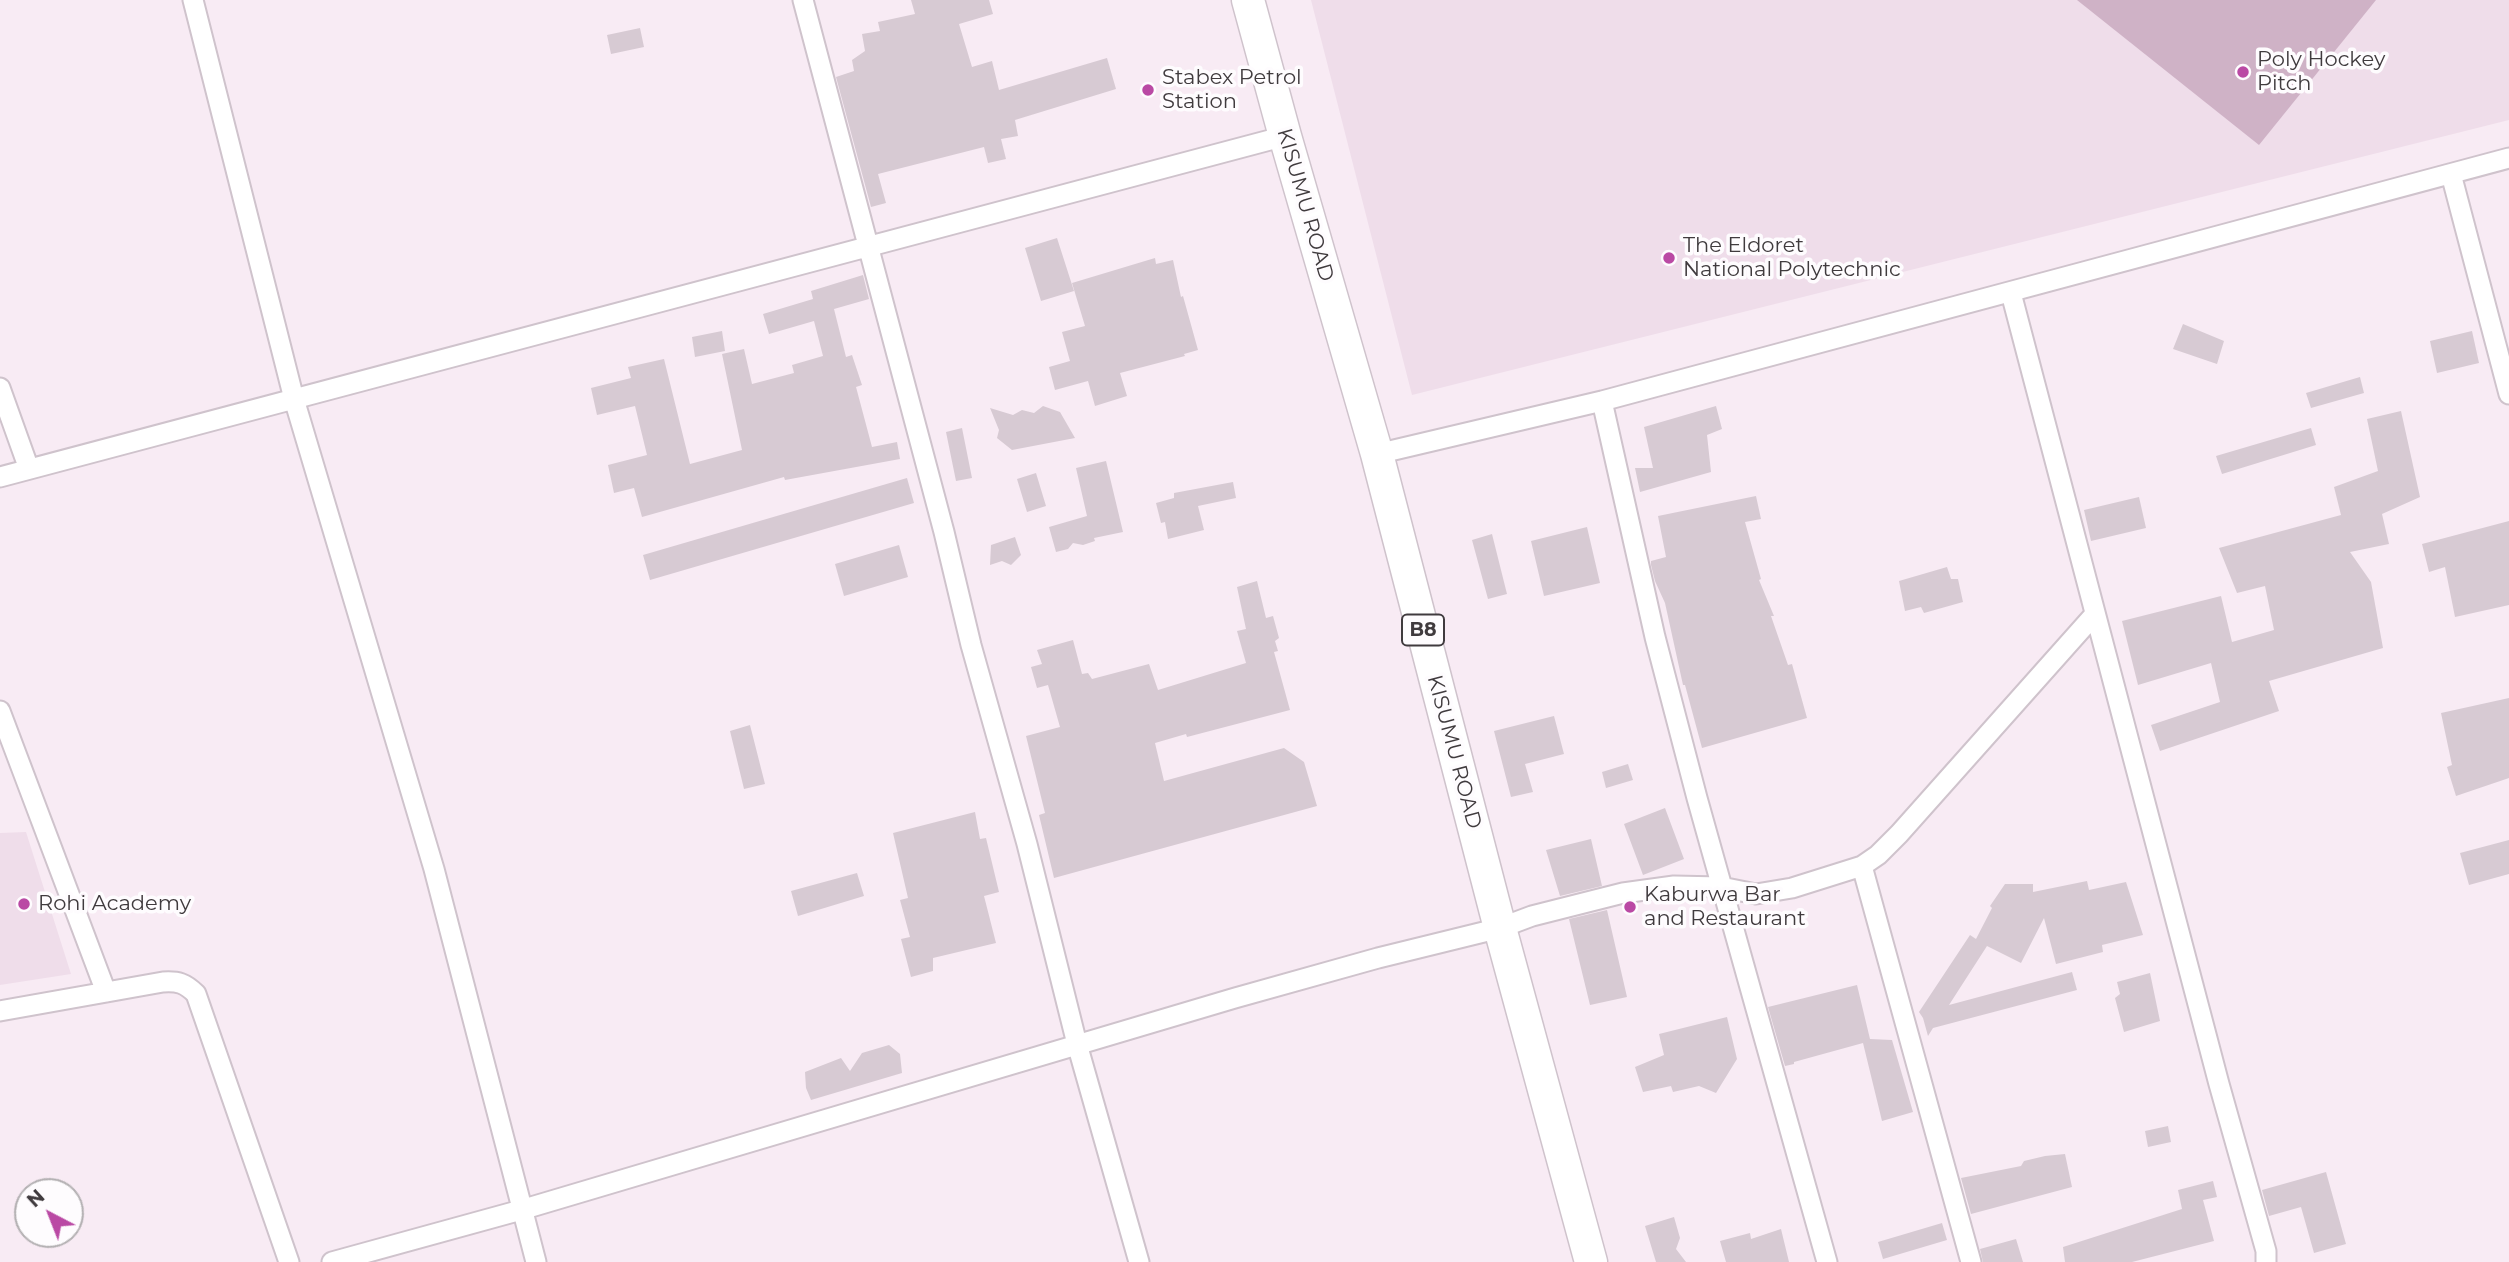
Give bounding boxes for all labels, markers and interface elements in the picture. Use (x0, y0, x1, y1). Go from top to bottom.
place label: Poly Hockey Pitch (2257, 47, 2385, 97)
marker: Poly Hockey Pitch (2235, 64, 2251, 80)
place label: Stabex Petrol Station (1162, 65, 1302, 115)
marker: Stabex Petrol Station (1140, 82, 1156, 98)
street label: KISUMU ROAD (1271, 126, 1339, 284)
place label: The Eldoret National Polytechnic (1683, 233, 1901, 283)
marker: The Eldoret National Polytechnic (1661, 250, 1677, 266)
road number: B8 (1402, 614, 1444, 646)
street label: KISUMU ROAD (1421, 672, 1487, 832)
place label: Kaburwa Bar and Restaurant (1644, 882, 1806, 932)
place label: Rohi Academy (38, 891, 191, 917)
marker: Rohi Academy (16, 896, 32, 912)
marker: Kaburwa Bar and Restaurant (1622, 899, 1638, 915)
north arrow (14, 1178, 84, 1248)
text: N (23, 1185, 49, 1212)

